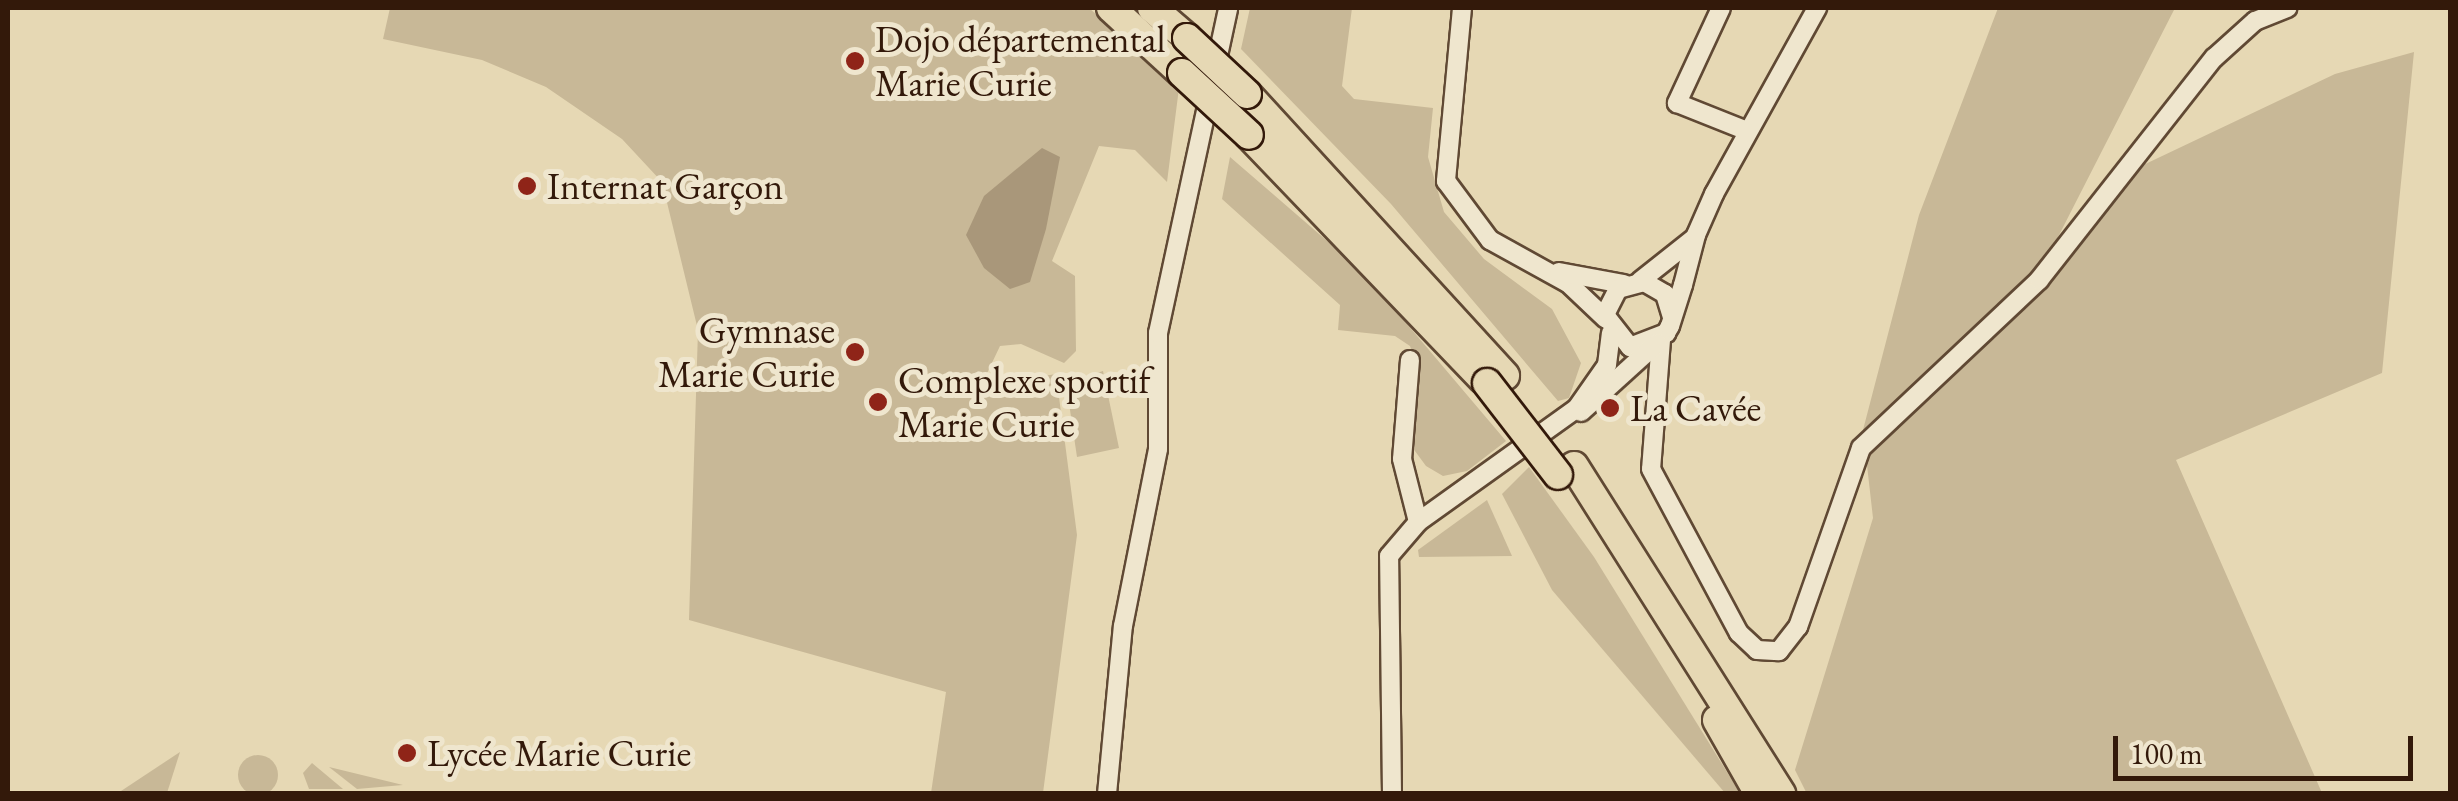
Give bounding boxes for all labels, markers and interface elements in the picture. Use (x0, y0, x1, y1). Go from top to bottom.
place label: Dojo départemental Marie Curie (875, 16, 1166, 105)
marker: Dojo départemental Marie Curie (844, 50, 866, 72)
place label: Internat Garçon (547, 163, 783, 209)
marker: Internat Garçon (516, 175, 538, 197)
place label: Gymnase Marie Curie (658, 307, 835, 396)
marker: Gymnase Marie Curie (844, 341, 866, 363)
place label: Complexe sportif Marie Curie (898, 357, 1151, 446)
place label: La Cavée (1630, 385, 1761, 431)
marker: Complexe sportif Marie Curie (867, 391, 889, 413)
marker: La Cavée (1599, 397, 1621, 419)
scale bar (2118, 716, 2418, 778)
place label: Lycée Marie Curie (427, 730, 691, 776)
text: 100 m (2130, 734, 2203, 773)
marker: Lycée Marie Curie (396, 742, 418, 764)

